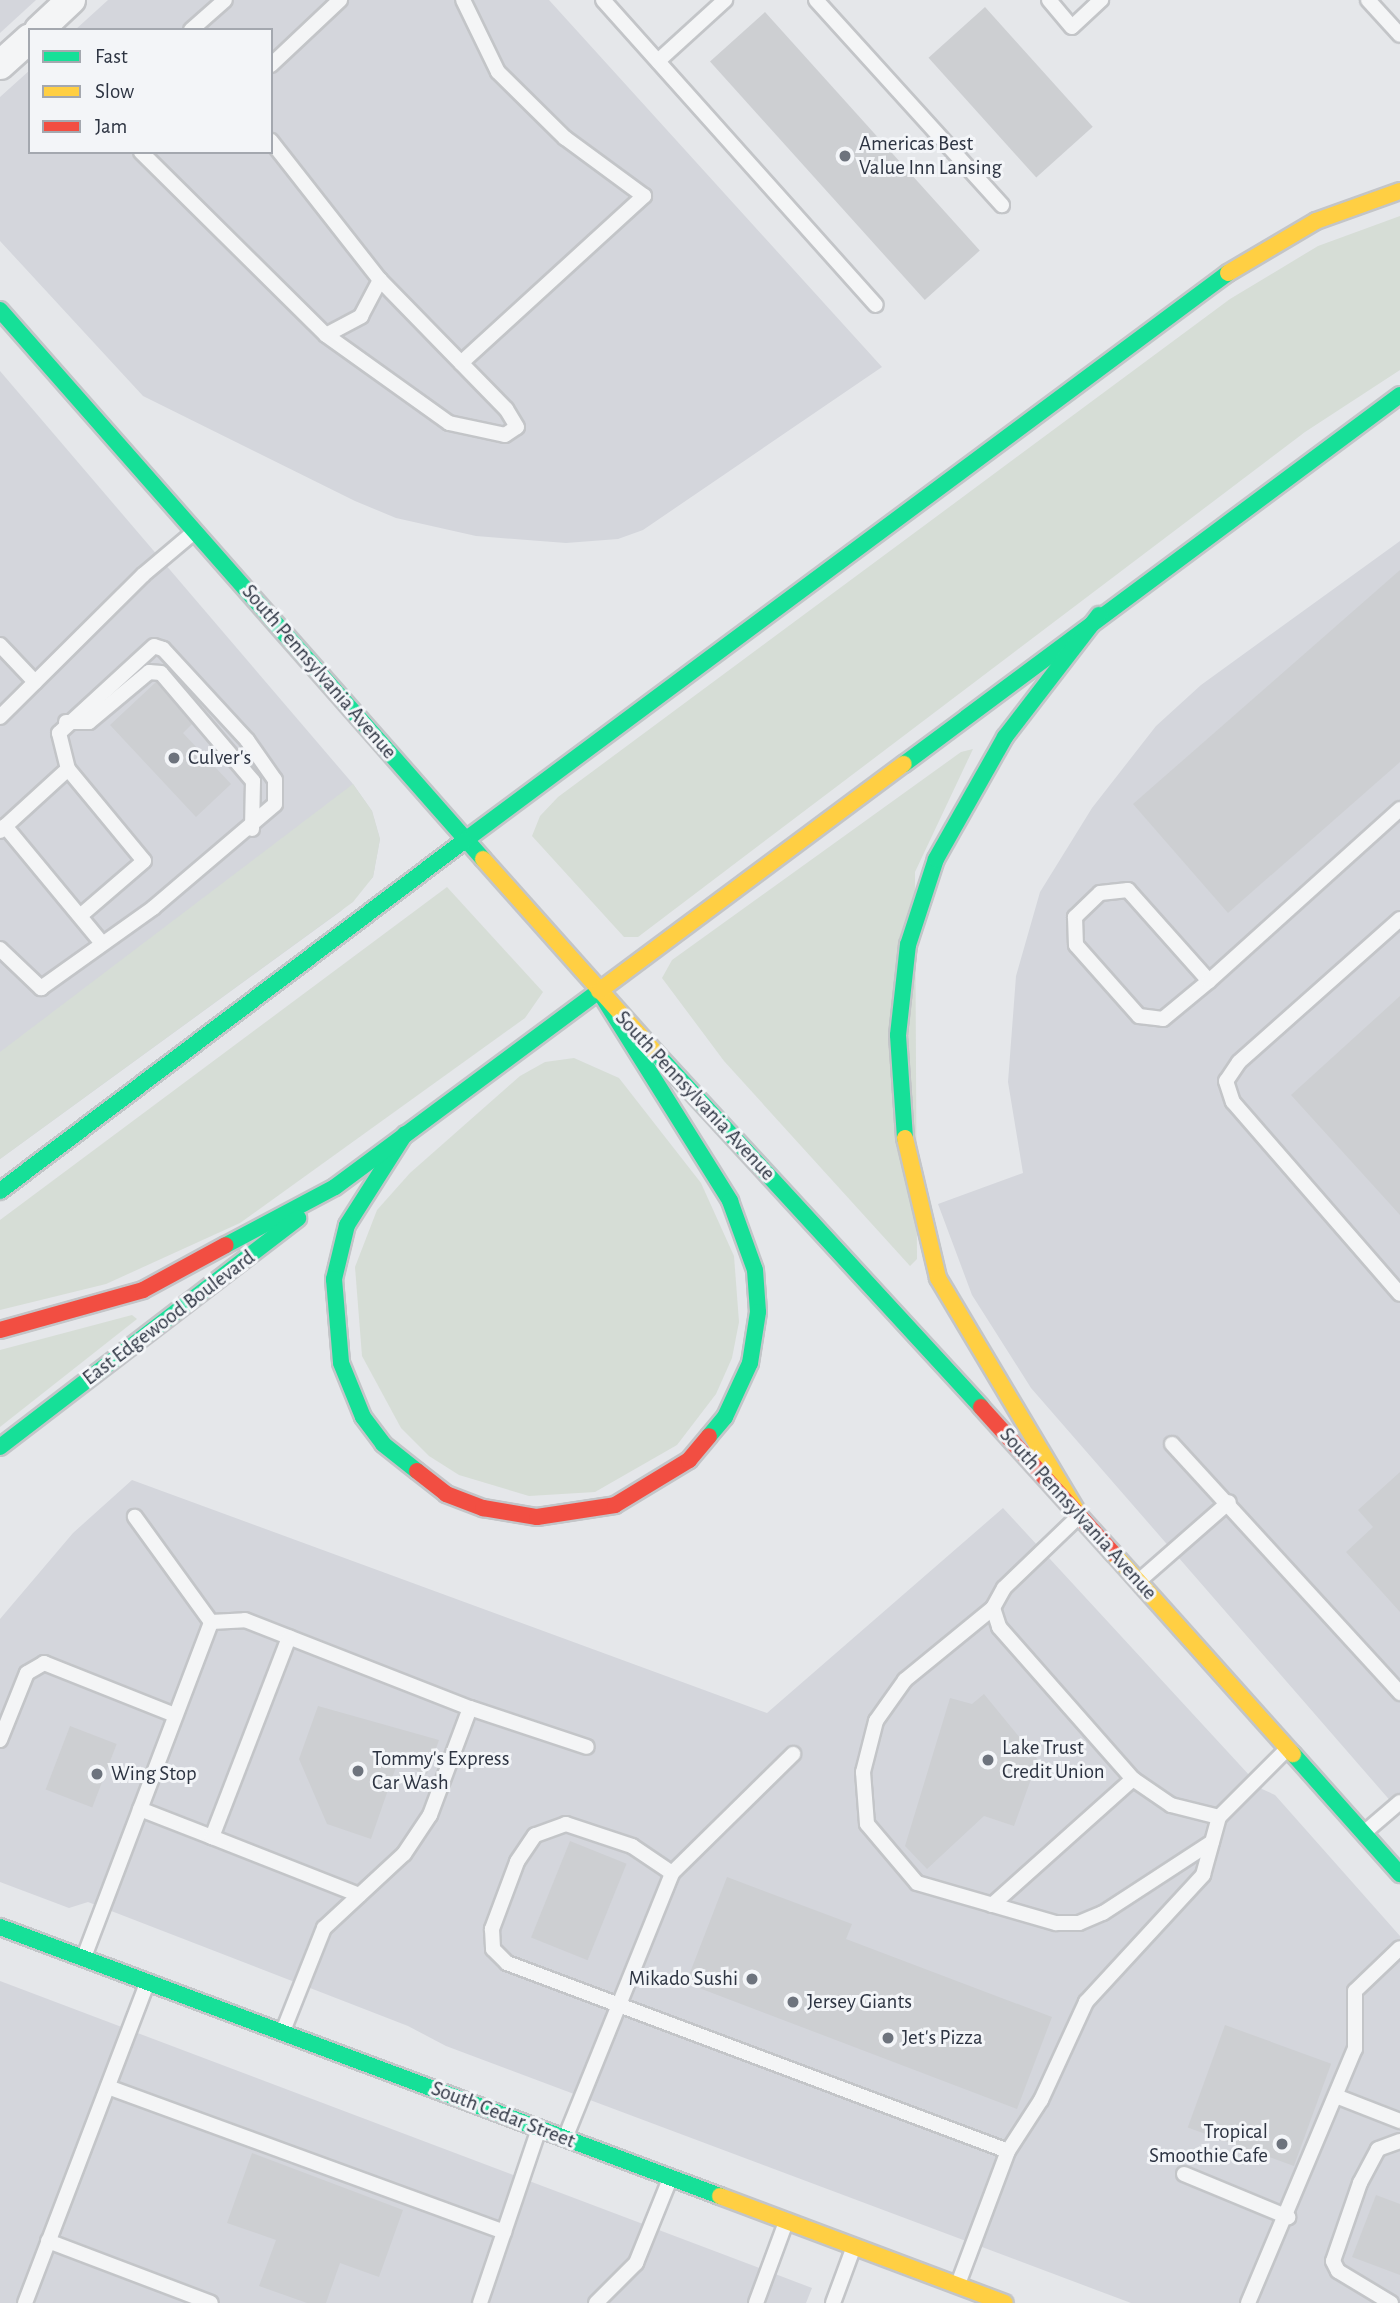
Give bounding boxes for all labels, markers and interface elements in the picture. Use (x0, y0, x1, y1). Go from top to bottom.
legend (28, 28, 273, 154)
text: Fast (95, 46, 128, 67)
text: Slow (95, 81, 134, 102)
text: Jam (95, 116, 127, 137)
place label: Americas Best Value Inn Lansing (859, 131, 1002, 181)
marker: Americas Best Value Inn Lansing (837, 148, 853, 164)
street label: South Pennsylvania Avenue (236, 580, 402, 764)
place label: Culver's (188, 745, 251, 771)
marker: Culver's (166, 750, 182, 766)
street label: South Pennsylvania Avenue (610, 1006, 780, 1186)
street label: East Edgewood Boulevard (78, 1245, 260, 1391)
street label: South Pennsylvania Avenue (994, 1423, 1162, 1605)
place label: Lake Trust Credit Union (1002, 1735, 1105, 1785)
place label: Tommy's Express Car Wash (372, 1746, 509, 1796)
marker: Lake Trust Credit Union (980, 1752, 996, 1768)
place label: Wing Stop (111, 1761, 197, 1787)
marker: Tommy's Express Car Wash (350, 1763, 366, 1779)
marker: Wing Stop (89, 1766, 105, 1782)
place label: Mikado Sushi (628, 1966, 738, 1992)
marker: Mikado Sushi (744, 1971, 760, 1987)
place label: Jersey Giants (807, 1989, 912, 2015)
marker: Jersey Giants (785, 1994, 801, 2010)
place label: Jet's Pizza (902, 2025, 983, 2051)
marker: Jet's Pizza (880, 2030, 896, 2046)
street label: South Cedar Street (428, 2076, 578, 2154)
place label: Tropical Smoothie Cafe (1149, 2119, 1268, 2169)
marker: Tropical Smoothie Cafe (1274, 2136, 1290, 2152)

